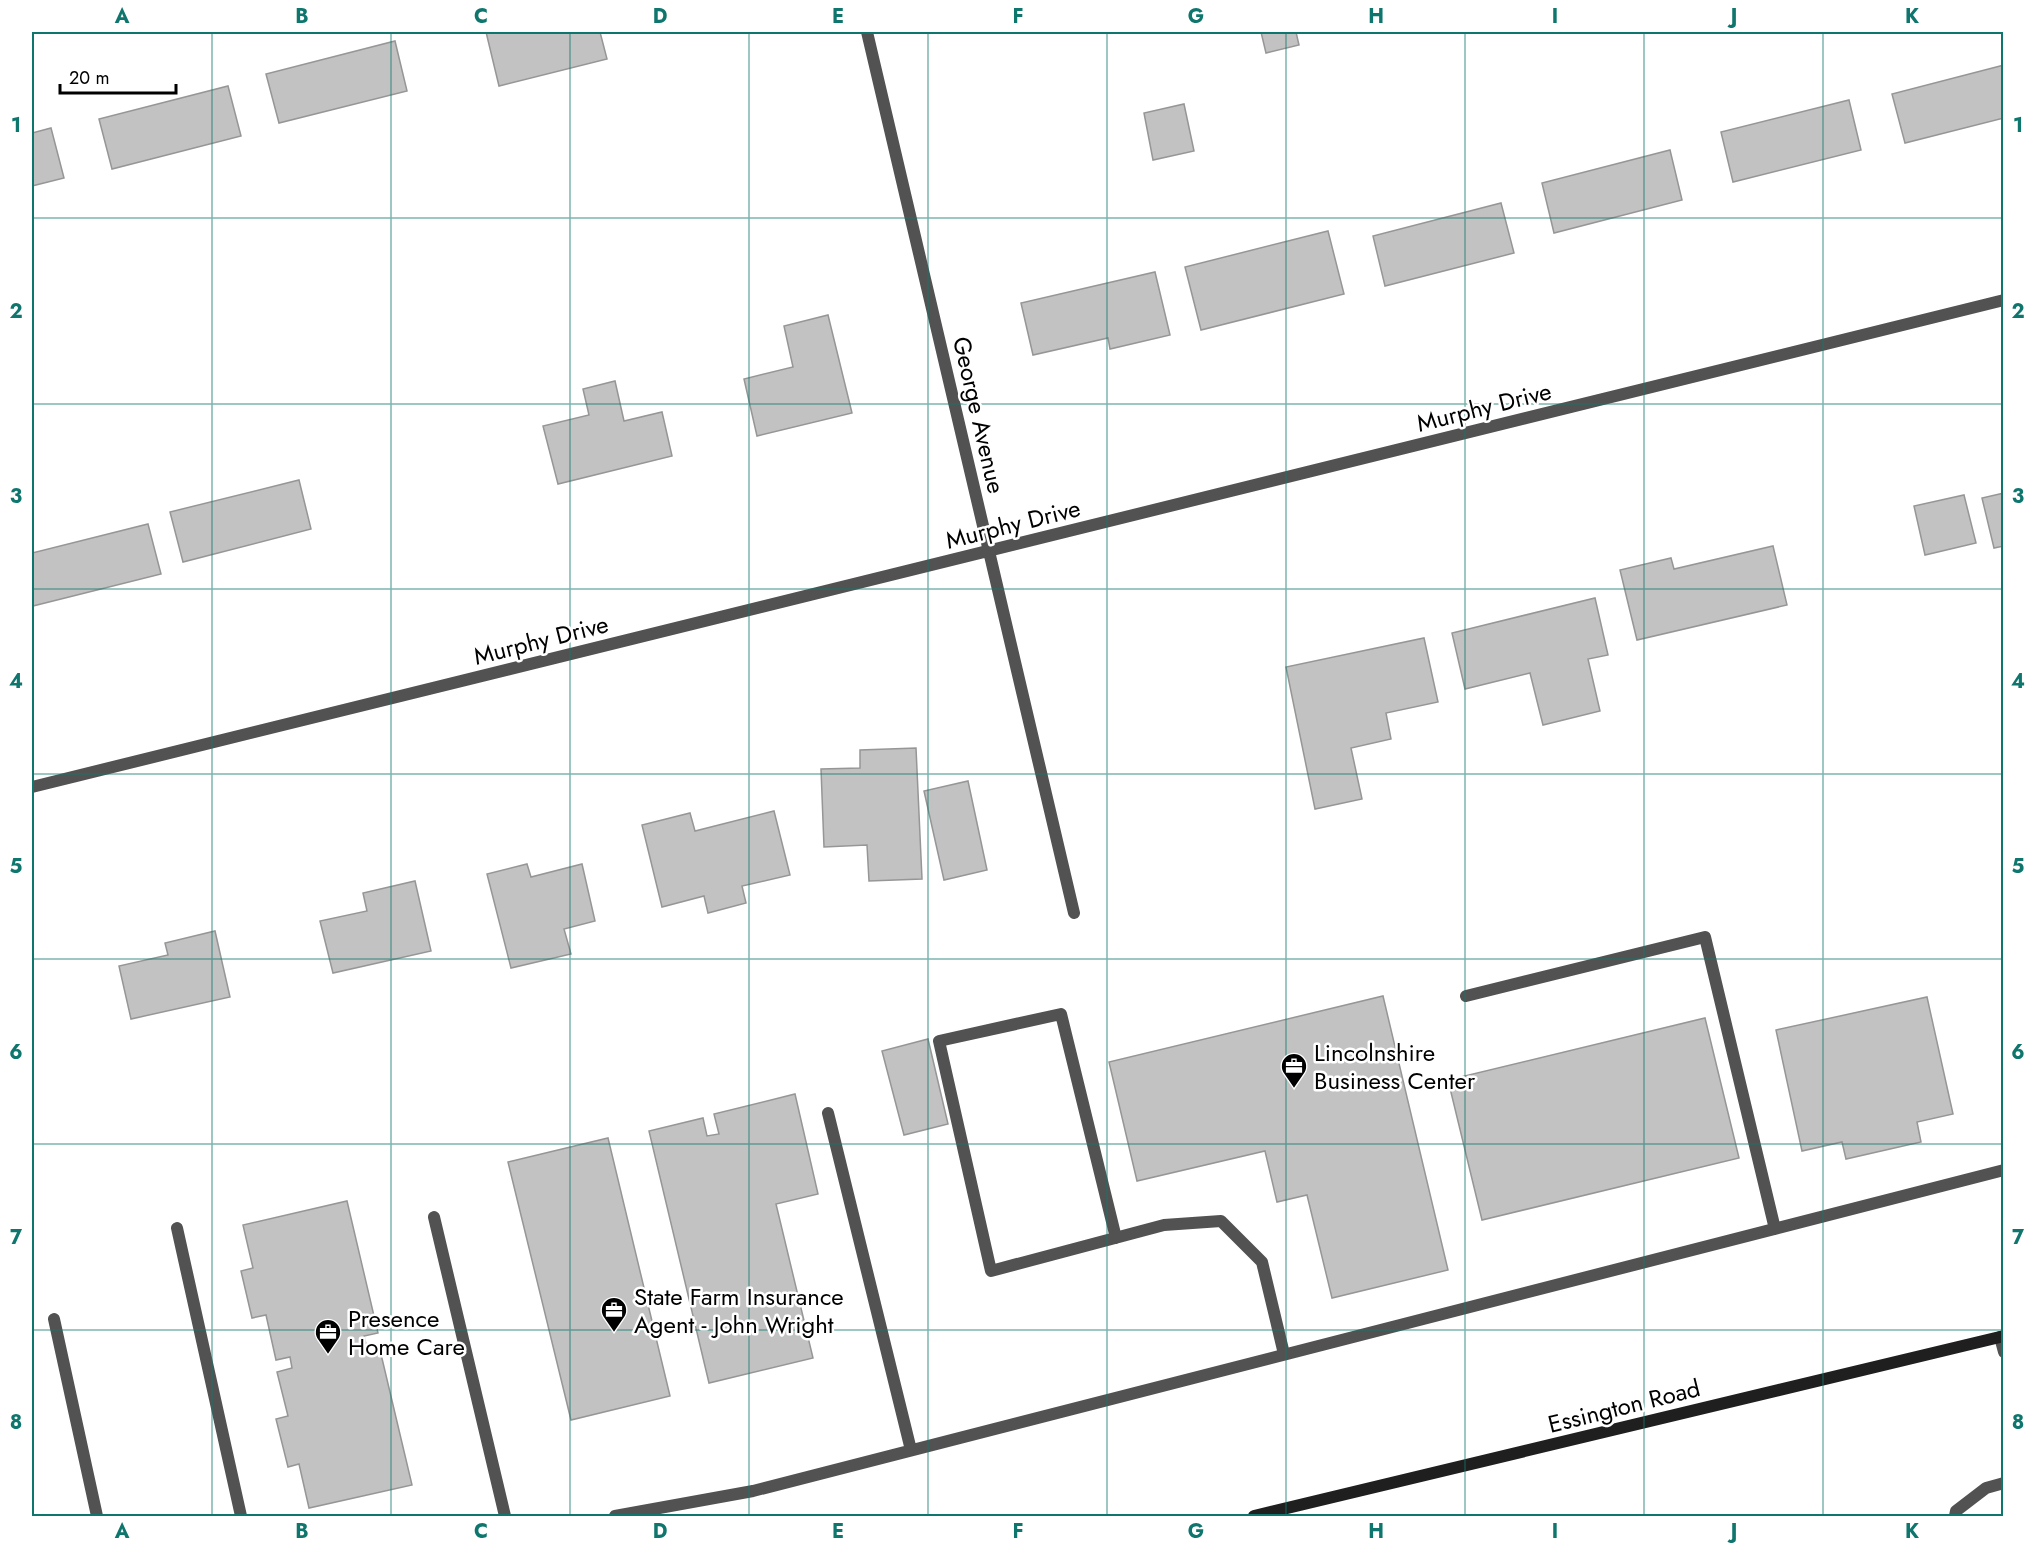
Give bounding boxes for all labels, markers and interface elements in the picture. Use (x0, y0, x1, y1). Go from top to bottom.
text: A (114, 2, 130, 31)
text: B (295, 2, 309, 31)
text: C (474, 2, 488, 31)
text: D (653, 2, 667, 31)
text: E (832, 2, 844, 31)
text: F (1012, 2, 1024, 31)
text: G (1188, 2, 1204, 31)
text: H (1368, 2, 1384, 31)
text: I (1552, 2, 1558, 31)
text: J (1727, 2, 1737, 31)
text: K (1905, 2, 1919, 31)
scale bar (60, 57, 176, 95)
text: 20 m (69, 65, 109, 91)
text: 1 (11, 111, 21, 140)
text: 1 (2013, 111, 2023, 140)
text: 2 (9, 297, 23, 326)
text: 2 (2011, 297, 2025, 326)
street label: George Avenue (944, 333, 1014, 497)
street label: Murphy Drive (1413, 373, 1555, 441)
text: 3 (10, 482, 22, 511)
text: 3 (2012, 482, 2024, 511)
street label: Murphy Drive (942, 490, 1084, 558)
street label: Murphy Drive (470, 606, 612, 674)
text: 4 (9, 667, 23, 696)
text: 4 (2011, 667, 2025, 696)
text: 5 (10, 852, 23, 881)
text: 5 (2012, 852, 2025, 881)
place label: Lincolnshire Business Center (1314, 1035, 1476, 1098)
text: 6 (9, 1038, 23, 1067)
text: 6 (2011, 1038, 2025, 1067)
office icon: Lincolnshire Business Center (1279, 1051, 1309, 1089)
text: 7 (10, 1223, 23, 1252)
text: 7 (2012, 1223, 2025, 1252)
place label: State Farm Insurance Agent - John Wright (634, 1279, 844, 1342)
office icon: State Farm Insurance Agent - John Wright (599, 1295, 629, 1333)
place label: Presence Home Care (348, 1301, 465, 1364)
office icon: Presence Home Care (313, 1317, 343, 1355)
street label: Essington Road (1544, 1370, 1704, 1442)
text: 8 (10, 1408, 22, 1437)
text: 8 (2012, 1408, 2024, 1437)
text: A (114, 1517, 130, 1546)
text: B (295, 1517, 309, 1546)
text: C (474, 1517, 488, 1546)
text: D (653, 1517, 667, 1546)
text: E (832, 1517, 844, 1546)
text: F (1012, 1517, 1024, 1546)
text: G (1188, 1517, 1204, 1546)
text: H (1368, 1517, 1384, 1546)
text: I (1552, 1517, 1558, 1546)
text: J (1727, 1517, 1737, 1546)
text: K (1905, 1517, 1919, 1546)

